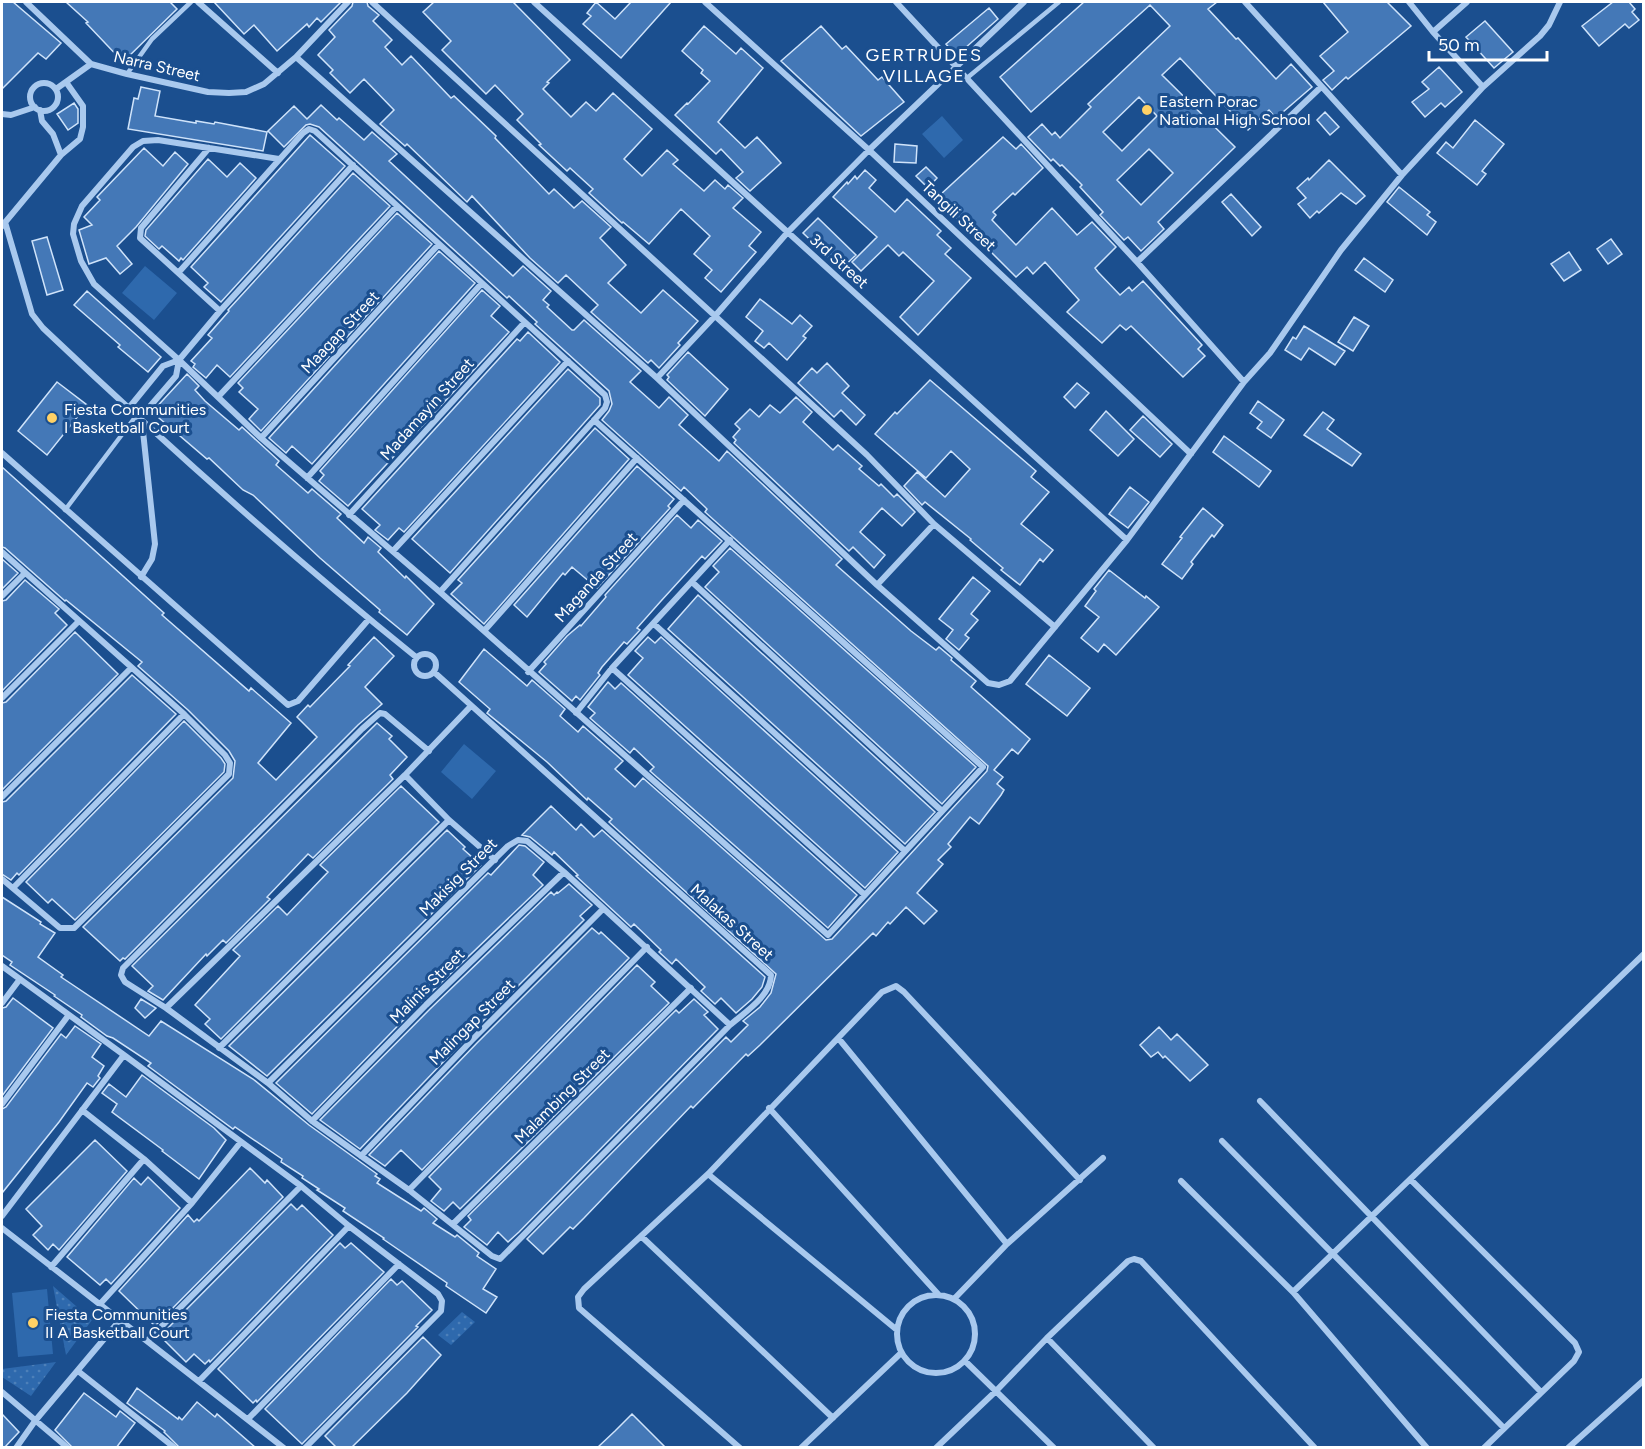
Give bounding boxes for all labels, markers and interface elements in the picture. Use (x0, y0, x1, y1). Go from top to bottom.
scale bar (1429, 24, 1548, 62)
text: 50 m (1438, 34, 1480, 56)
district label: GERTRUDES VILLAGE (865, 44, 983, 87)
street label: Narra Street (112, 47, 202, 85)
place label: Eastern Porac National High School (1159, 92, 1311, 129)
marker: Eastern Porac National High School (1140, 103, 1154, 117)
street label: Tangili Street (918, 177, 1000, 255)
street label: 3rd Street (806, 230, 872, 292)
street label: Maagap Street (297, 287, 383, 377)
street label: Madamayin Street (376, 354, 478, 464)
place label: Fiesta Communities I Basketball Court (64, 400, 206, 437)
marker: Fiesta Communities I Basketball Court (45, 411, 59, 425)
street label: Maganda Street (551, 528, 641, 626)
street label: Makisig Street (415, 834, 501, 920)
street label: Malakas Street (687, 880, 777, 964)
street label: Malinis Street (386, 945, 468, 1027)
street label: Malingap Street (425, 975, 519, 1069)
street label: Malambing Street (510, 1044, 614, 1148)
place label: Fiesta Communities II A Basketball Court (45, 1305, 190, 1342)
marker: Fiesta Communities II A Basketball Court (26, 1316, 40, 1330)

